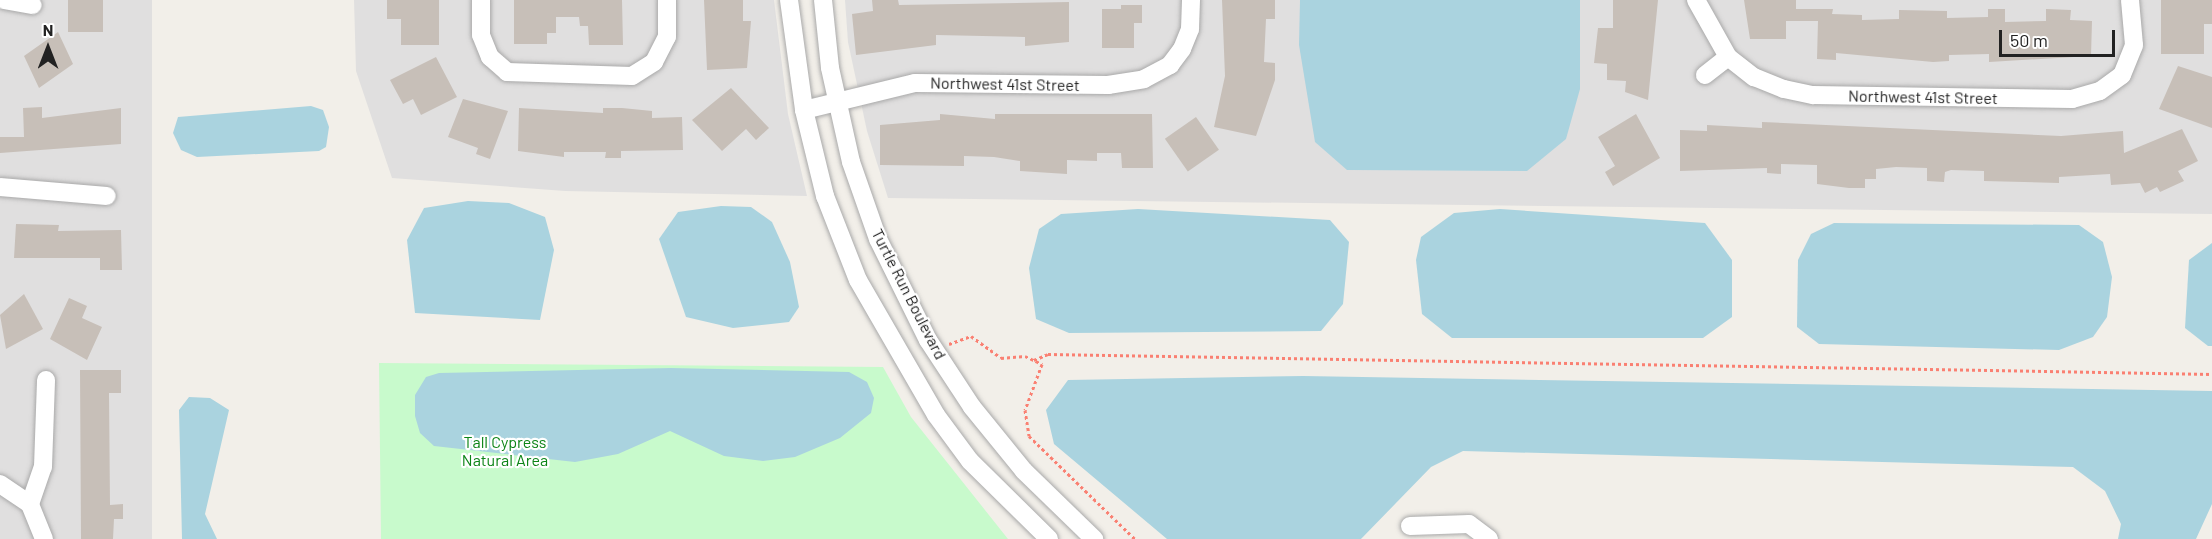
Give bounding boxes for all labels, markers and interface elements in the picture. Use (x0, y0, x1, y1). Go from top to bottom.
north arrow (18, 18, 78, 78)
scale bar (2002, 18, 2118, 56)
text: N (43, 20, 53, 39)
text: 50 m (2010, 29, 2048, 51)
street label: Northwest 41st Street (930, 73, 1080, 95)
street label: Northwest 41st Street (1848, 86, 1998, 108)
street label: Turtle Run Boulevard (868, 226, 950, 362)
park label: Tall Cypress Natural Area (462, 432, 548, 470)

